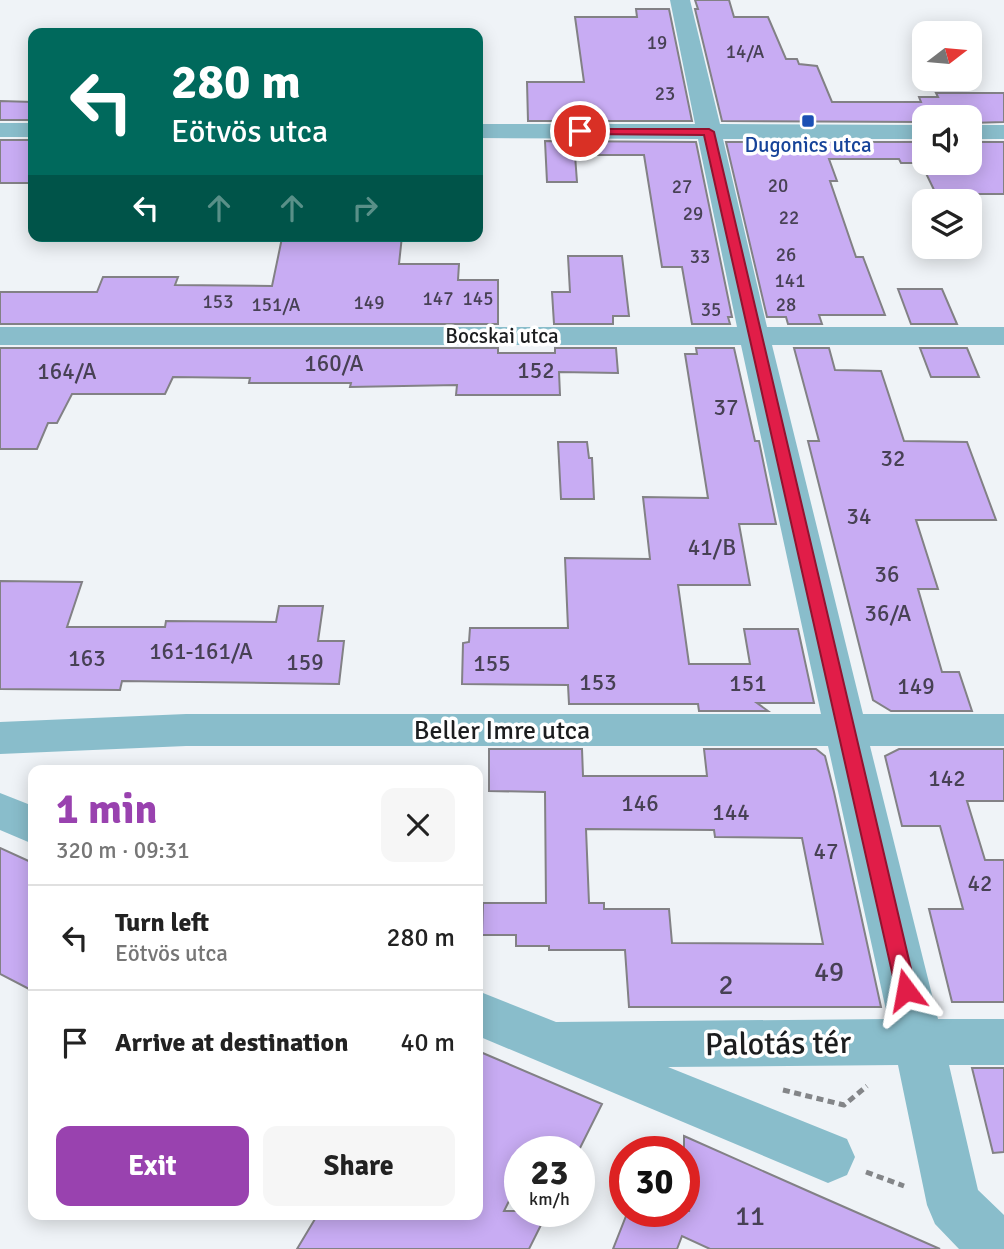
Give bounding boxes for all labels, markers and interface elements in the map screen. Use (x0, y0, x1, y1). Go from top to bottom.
north arrow (912, 21, 982, 91)
map controls (912, 21, 982, 259)
house number: 19 (647, 31, 667, 55)
house number: 14/A (726, 40, 765, 64)
text: 280 m (171, 52, 301, 112)
icon: left (56, 56, 147, 147)
house number: 23 (655, 82, 675, 106)
pin (550, 101, 610, 161)
button: sound (912, 105, 982, 175)
text: Eötvös utca (171, 112, 328, 151)
icon: arrive (561, 112, 599, 150)
marker: Dugonics utca (800, 113, 816, 129)
place label: Dugonics utca (744, 132, 872, 158)
house number: 20 (768, 174, 788, 198)
house number: 27 (672, 175, 692, 199)
icon: left (127, 189, 165, 227)
icon: ahead (200, 189, 238, 227)
icon: ahead (273, 189, 311, 227)
icon: right (346, 189, 384, 227)
button: layers (912, 189, 982, 259)
house number: 29 (683, 202, 703, 226)
house number: 22 (779, 206, 799, 230)
house number: 26 (776, 243, 796, 267)
house number: 33 (690, 245, 710, 269)
house number: 141 (775, 269, 805, 293)
house number: 147 (423, 287, 453, 311)
house number: 145 (463, 287, 493, 311)
house number: 153 (203, 290, 233, 314)
house number: 149 (354, 291, 384, 315)
house number: 151/A (252, 293, 301, 317)
house number: 28 (776, 293, 796, 317)
house number: 35 (701, 298, 721, 322)
street label: Bocskai utca (445, 323, 559, 349)
house number: 160/A (304, 349, 364, 378)
house number: 152 (517, 356, 555, 385)
house number: 164/A (37, 357, 97, 386)
house number: 37 (714, 393, 738, 422)
house number: 32 (881, 444, 905, 473)
house number: 34 (847, 502, 871, 531)
house number: 41/B (688, 533, 736, 562)
house number: 36 (875, 560, 899, 589)
house number: 36/A (865, 599, 911, 628)
house number: 161-161/A (149, 637, 253, 666)
house number: 163 (68, 644, 106, 673)
house number: 159 (286, 648, 324, 677)
house number: 155 (473, 649, 511, 678)
house number: 153 (579, 668, 617, 697)
house number: 151 (729, 669, 767, 698)
house number: 149 (897, 672, 935, 701)
street label: Beller Imre utca (414, 715, 590, 747)
house number: 142 (928, 764, 966, 793)
text: 1 min (56, 784, 157, 835)
button: close (381, 788, 455, 862)
house number: 146 (621, 789, 659, 818)
house number: 144 (712, 798, 750, 827)
text: 320 m · 09:31 (56, 836, 190, 865)
house number: 47 (814, 837, 838, 866)
house number: 42 (968, 869, 992, 898)
text: Turn left (115, 907, 209, 939)
icon: left (56, 919, 94, 957)
text: 280 m (386, 922, 455, 954)
text: Eötvös utca (115, 939, 228, 968)
position arrow (869, 953, 943, 1027)
house number: 49 (814, 955, 844, 989)
house number: 2 (718, 968, 734, 1002)
street label: Palotás tér (705, 1023, 852, 1064)
icon: arrive (56, 1024, 94, 1062)
text: Arrive at destination (115, 1027, 348, 1059)
text: 40 m (400, 1027, 455, 1059)
button: Exit (56, 1126, 249, 1206)
button: Share (263, 1126, 455, 1206)
speed limit sign: 30 (609, 1136, 700, 1227)
text: 23 (531, 1151, 568, 1194)
text: km/h (529, 1188, 570, 1210)
house number: 11 (735, 1199, 765, 1233)

